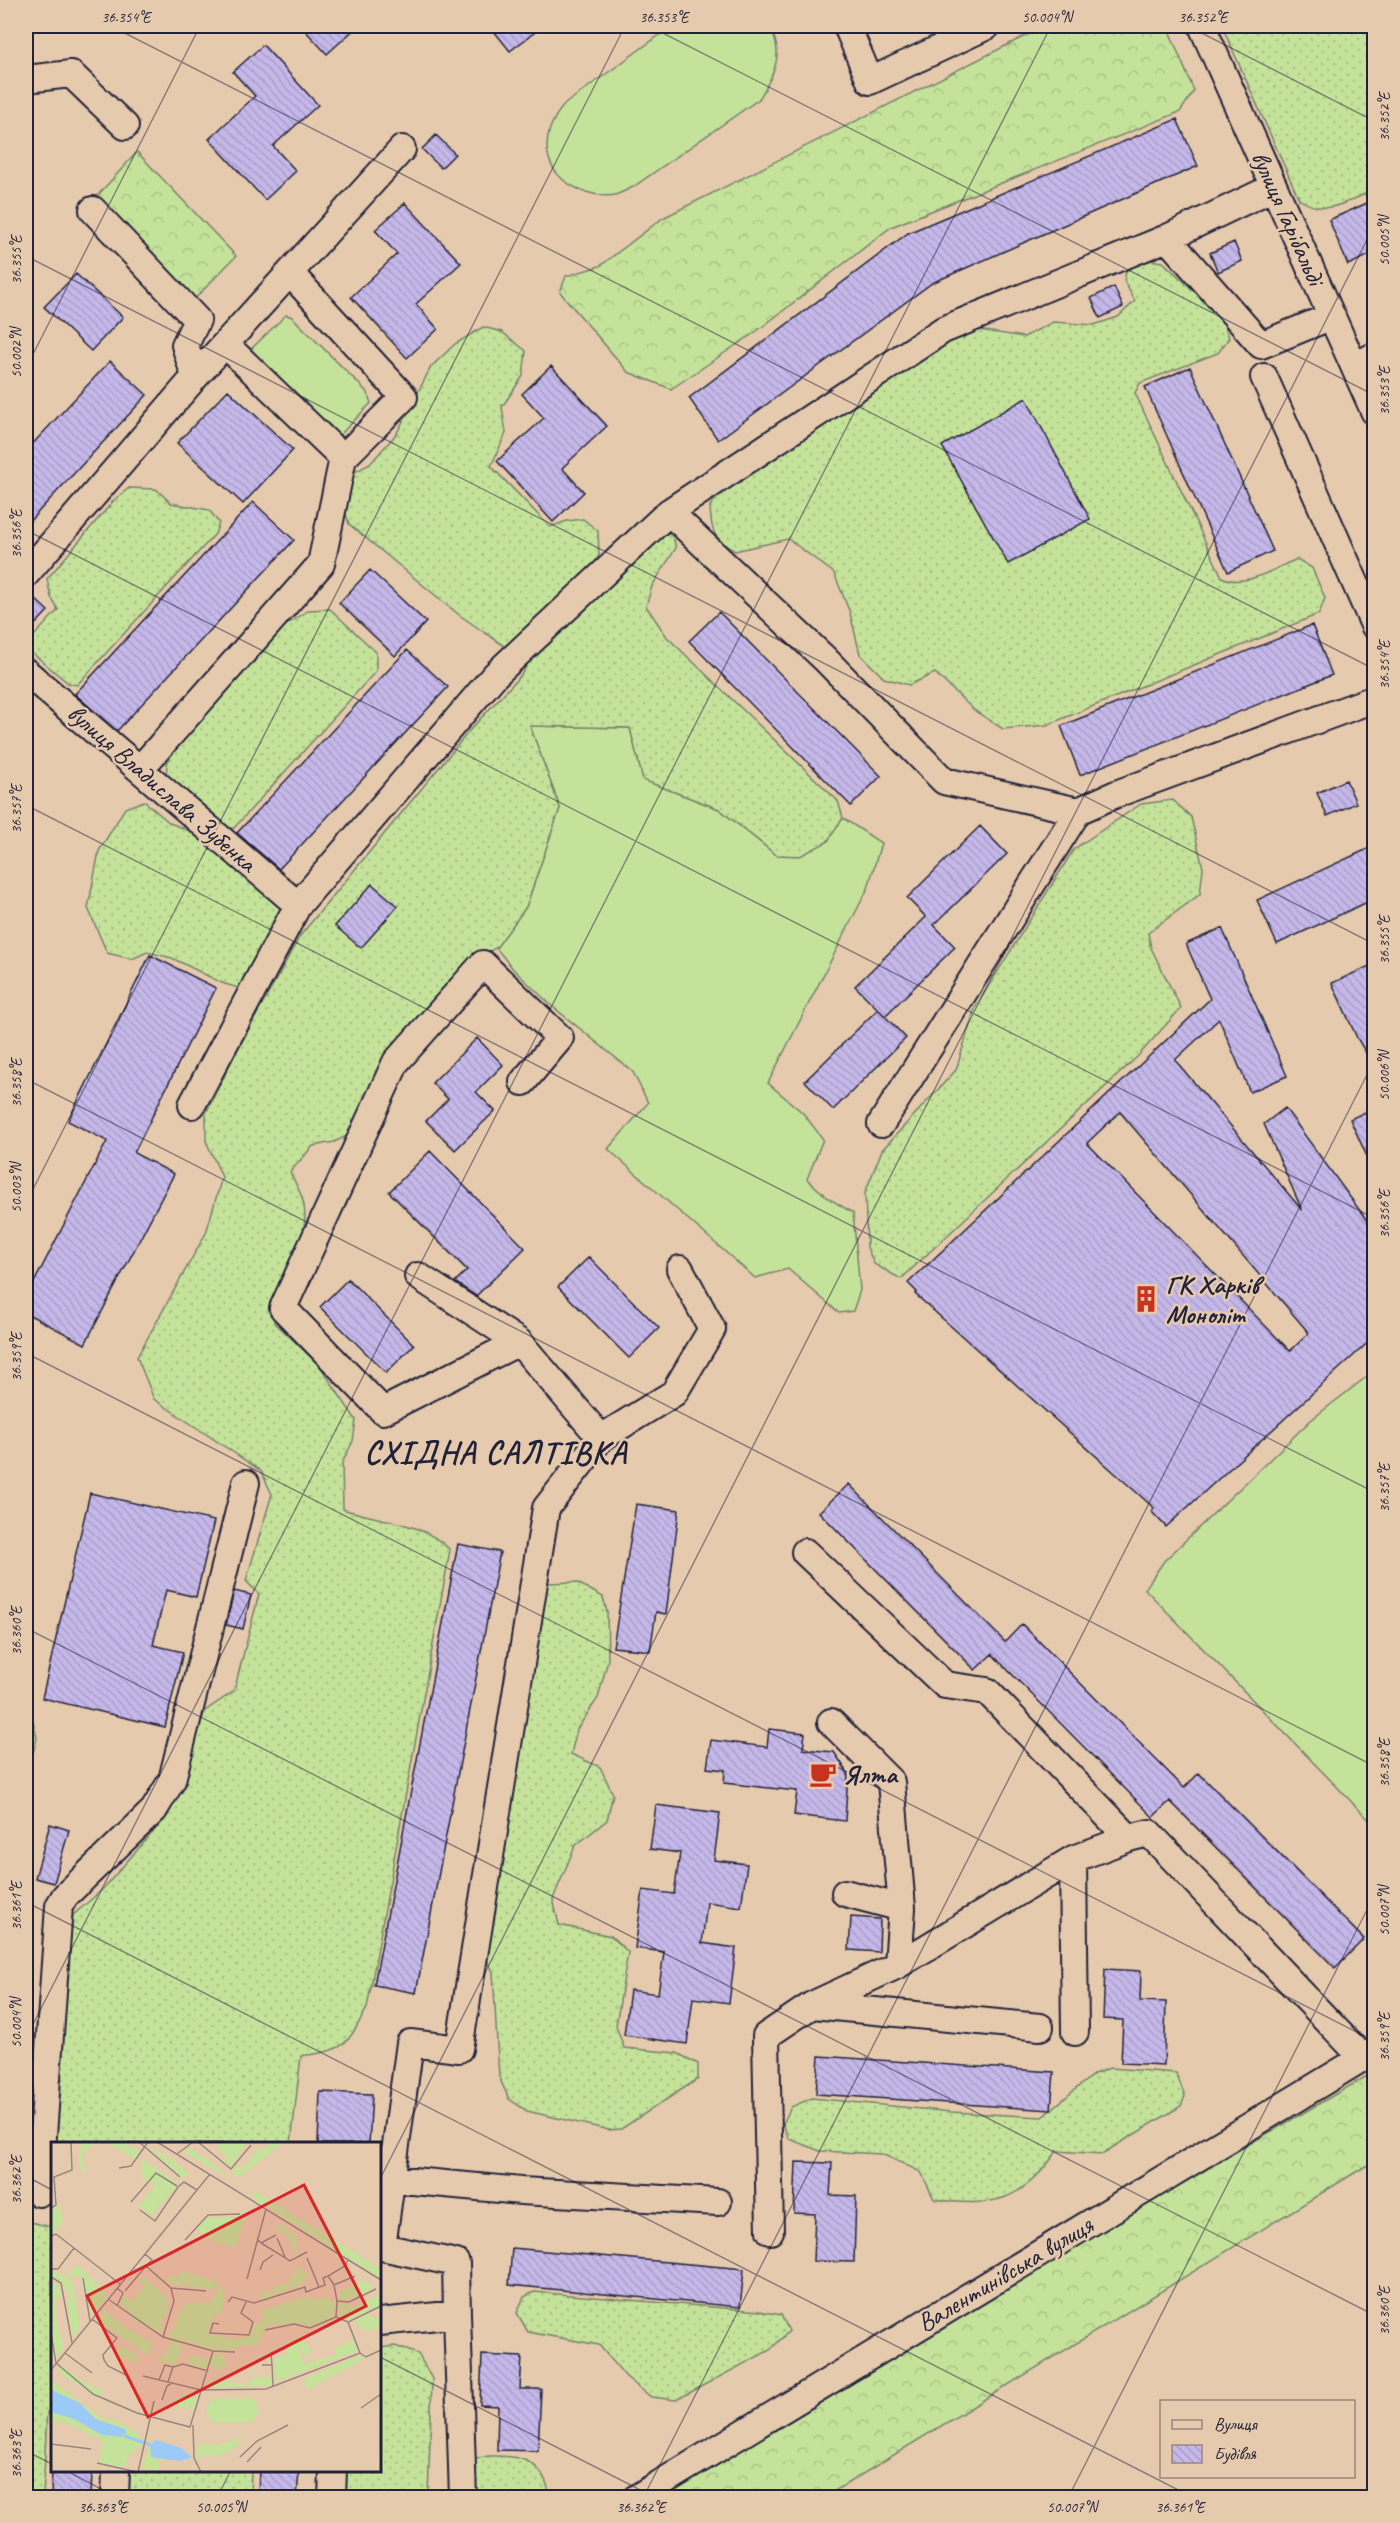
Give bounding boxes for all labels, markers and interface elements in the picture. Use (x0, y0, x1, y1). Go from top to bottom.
text: 36.354°E (102, 8, 153, 27)
text: 36.353°E (640, 8, 691, 27)
text: 50.004°N (1022, 8, 1075, 27)
text: 36.352°E (1179, 8, 1230, 27)
text: 36.352°E (1375, 90, 1394, 141)
street label: вулиця Гарібальді (1244, 146, 1334, 293)
text: 50.005°N (1375, 213, 1394, 266)
text: 36.355°E (7, 233, 26, 284)
text: 50.002°N (7, 325, 26, 378)
text: 36.353°E (1375, 364, 1394, 415)
text: 36.356°E (7, 507, 26, 558)
text: 36.354°E (1375, 638, 1394, 689)
street label: вулиця Владислава Зубенка (60, 697, 265, 880)
text: 36.357°E (7, 782, 26, 833)
text: 36.355°E (1375, 913, 1394, 964)
text: 50.006°N (1375, 1048, 1394, 1101)
text: 36.358°E (7, 1056, 26, 1107)
text: 50.003°N (7, 1160, 26, 1213)
text: 36.356°E (1375, 1187, 1394, 1238)
place label: ГК Харків Моноліт (1166, 1268, 1265, 1331)
building icon: ГК Харків Моноліт (1131, 1284, 1161, 1314)
text: 36.359°E (7, 1330, 26, 1381)
district label: СХІДНА САЛТІВКА (365, 1432, 629, 1473)
text: 36.357°E (1375, 1461, 1394, 1512)
text: 36.360°E (7, 1604, 26, 1655)
text: 36.358°E (1375, 1736, 1394, 1787)
place label: Ялта (843, 1758, 899, 1791)
cafe icon: Ялта (808, 1759, 838, 1789)
text: 36.361°E (7, 1879, 26, 1930)
text: 50.007°N (1375, 1883, 1394, 1936)
text: 50.004°N (7, 1995, 26, 2048)
text: 36.359°E (1375, 2010, 1394, 2061)
inset map (51, 2142, 381, 2472)
text: 36.362°E (7, 2153, 26, 2204)
street label: Валентинівська вулиця (911, 2208, 1100, 2339)
text: 36.360°E (1375, 2284, 1394, 2335)
legend (1160, 2400, 1355, 2478)
text: Вулиця (1214, 2413, 1258, 2435)
text: 36.363°E (7, 2427, 26, 2478)
text: Будівля (1214, 2443, 1257, 2465)
text: 36.363°E (79, 2498, 130, 2517)
text: 50.005°N (196, 2498, 249, 2517)
text: 36.362°E (617, 2498, 668, 2517)
text: 50.007°N (1047, 2498, 1100, 2517)
text: 36.361°E (1156, 2498, 1207, 2517)

